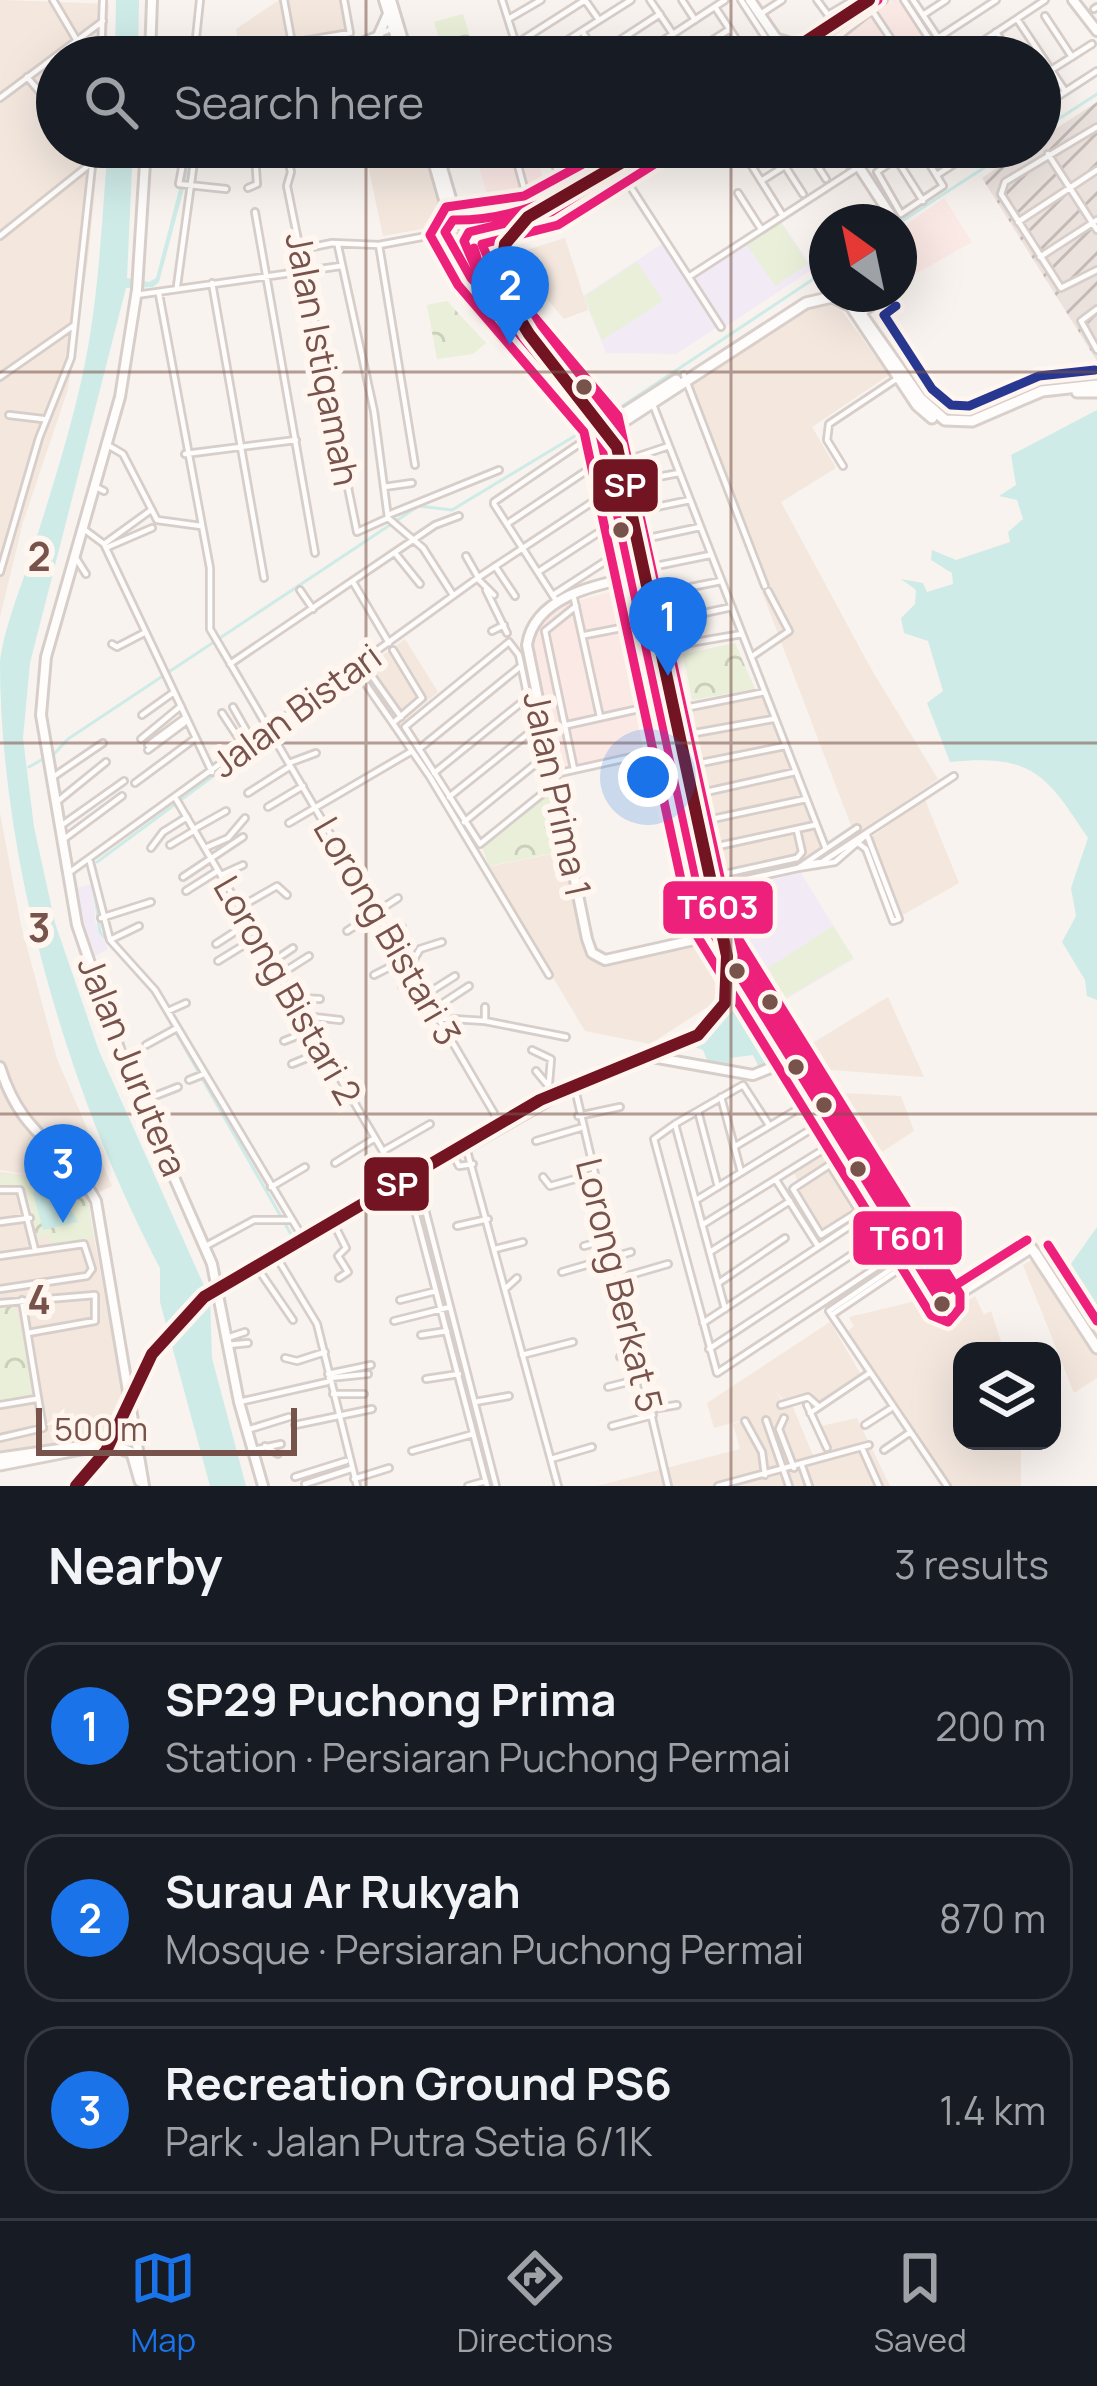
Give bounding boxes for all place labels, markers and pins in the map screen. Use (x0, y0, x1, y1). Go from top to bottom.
pin: 2 (471, 246, 549, 345)
unlabelled marker (573, 376, 595, 398)
unlabelled marker (610, 519, 632, 541)
pin: 1 (629, 577, 707, 676)
unlabelled marker (726, 960, 748, 982)
unlabelled marker (759, 991, 781, 1013)
unlabelled marker (785, 1056, 807, 1078)
unlabelled marker (813, 1094, 835, 1116)
pin: 3 (24, 1124, 102, 1223)
unlabelled marker (847, 1158, 869, 1180)
unlabelled marker (931, 1293, 953, 1315)

